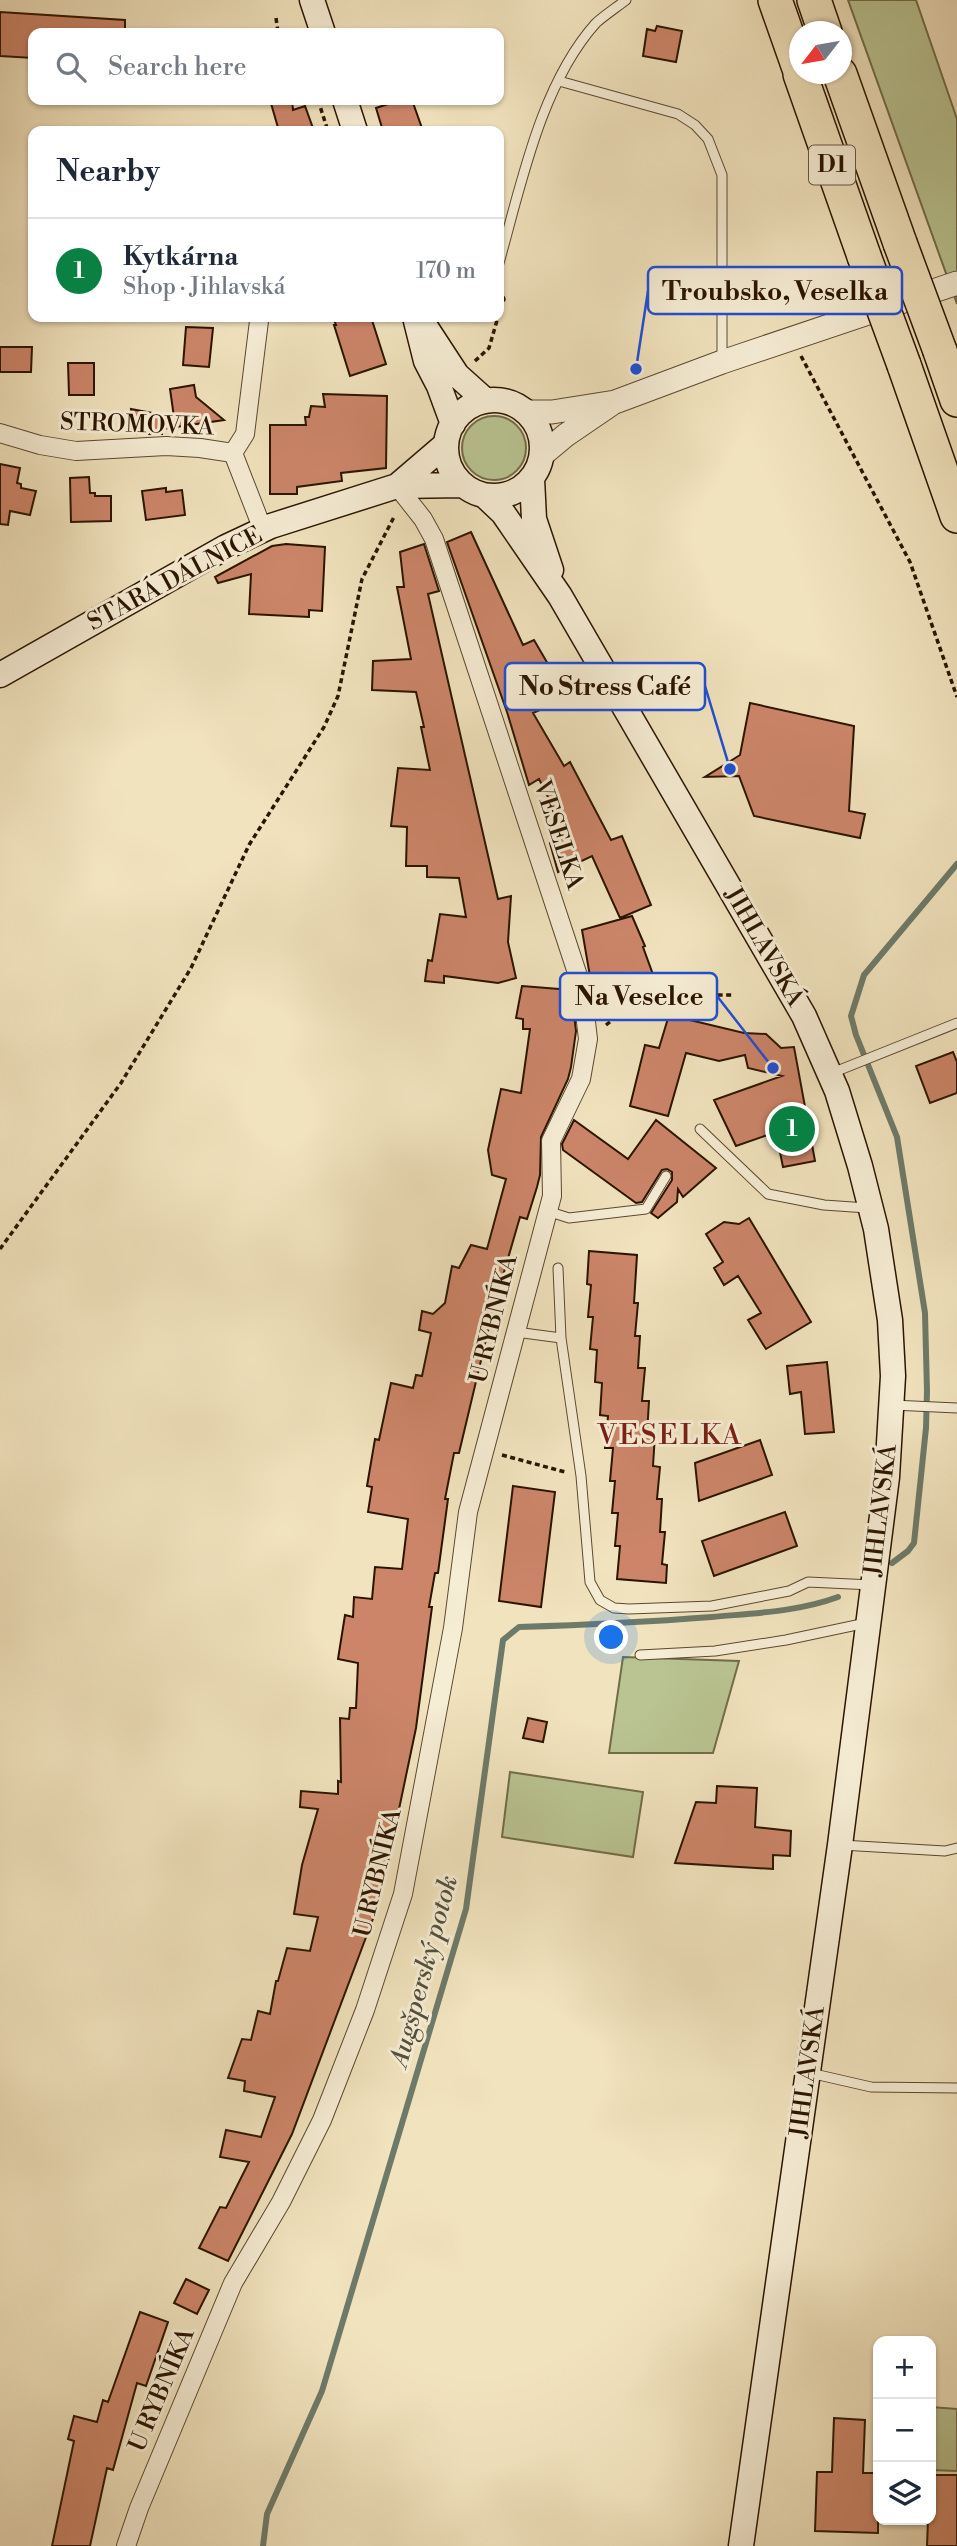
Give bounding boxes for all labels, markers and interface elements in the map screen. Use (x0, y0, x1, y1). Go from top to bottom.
north arrow (789, 21, 852, 84)
search box (28, 28, 504, 105)
icon: search (52, 48, 90, 86)
text: Search here (108, 51, 247, 83)
road number: D1 (809, 146, 855, 184)
text: Nearby (56, 153, 160, 191)
text: Kytkárna (123, 241, 238, 273)
text: 1 (73, 257, 85, 285)
text: 170 m (416, 257, 476, 285)
callout: Troubsko, Veselka (648, 267, 902, 314)
text: Shop · Jihlavská (123, 273, 285, 301)
text: Troubsko, Veselka (662, 276, 889, 308)
street label: STROMOVKA (59, 407, 215, 443)
street label: STARÁ DÁLNICE (82, 519, 268, 638)
callout: No Stress Café (505, 663, 705, 710)
text: No Stress Café (519, 671, 691, 703)
street label: VESELKA (526, 776, 590, 894)
street label: JIHLAVSKÁ (717, 881, 811, 1012)
callout: Na Veselce (560, 973, 717, 1020)
text: Na Veselce (575, 981, 703, 1013)
pin: 1 (769, 1103, 815, 1155)
street label: U RYBNÍKA (463, 1251, 525, 1386)
district label: VESELKA (596, 1418, 743, 1453)
street label: JIHLAVSKÁ (857, 1442, 904, 1579)
your location (594, 1620, 628, 1654)
street label: U RYBNÍKA (347, 1805, 409, 1940)
water label: Augšperský potok (382, 1872, 465, 2073)
street label: JIHLAVSKÁ (783, 2004, 832, 2141)
street label: U RYBNÍKA (122, 2323, 202, 2456)
map controls (873, 2336, 936, 2525)
button: + (873, 2336, 936, 2399)
button: − (873, 2399, 936, 2462)
button: layers (873, 2462, 936, 2525)

